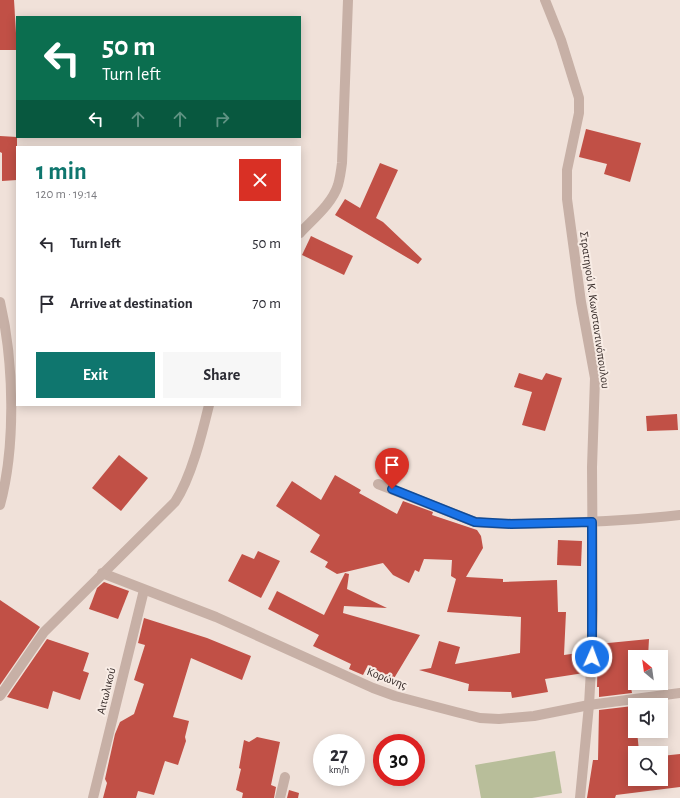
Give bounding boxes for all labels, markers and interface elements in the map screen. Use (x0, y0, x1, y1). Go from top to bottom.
icon: left (36, 32, 88, 84)
text: 50 m (102, 33, 156, 61)
text: Turn left (102, 66, 161, 84)
icon: left (85, 108, 107, 130)
icon: ahead (127, 108, 149, 130)
icon: ahead (169, 108, 191, 130)
icon: right (211, 108, 233, 130)
button: close (239, 159, 281, 201)
text: 1 min (36, 160, 87, 184)
text: 120 m · 19:14 (36, 188, 97, 201)
street label: Στρατηγού Κ. Κωνσταντινόπουλου (578, 231, 612, 389)
icon: left (36, 233, 58, 255)
text: Turn left (70, 236, 121, 251)
text: 50 m (252, 236, 281, 251)
icon: arrive (36, 293, 58, 315)
text: Arrive at destination (70, 296, 193, 311)
text: 70 m (252, 296, 281, 311)
button: Exit (36, 352, 155, 398)
button: Share (163, 352, 281, 398)
pin (375, 448, 409, 489)
icon: arrive (381, 454, 403, 476)
position arrow (571, 636, 613, 678)
north arrow (628, 650, 668, 690)
map controls (628, 650, 668, 786)
street label: Κορώνης (365, 665, 409, 692)
street label: Αιτωλικού (94, 666, 118, 716)
button: sound (628, 698, 668, 738)
speed limit sign: 30 (373, 734, 425, 786)
text: 27 (330, 745, 348, 765)
button: search (628, 746, 668, 786)
text: km/h (329, 765, 349, 775)

